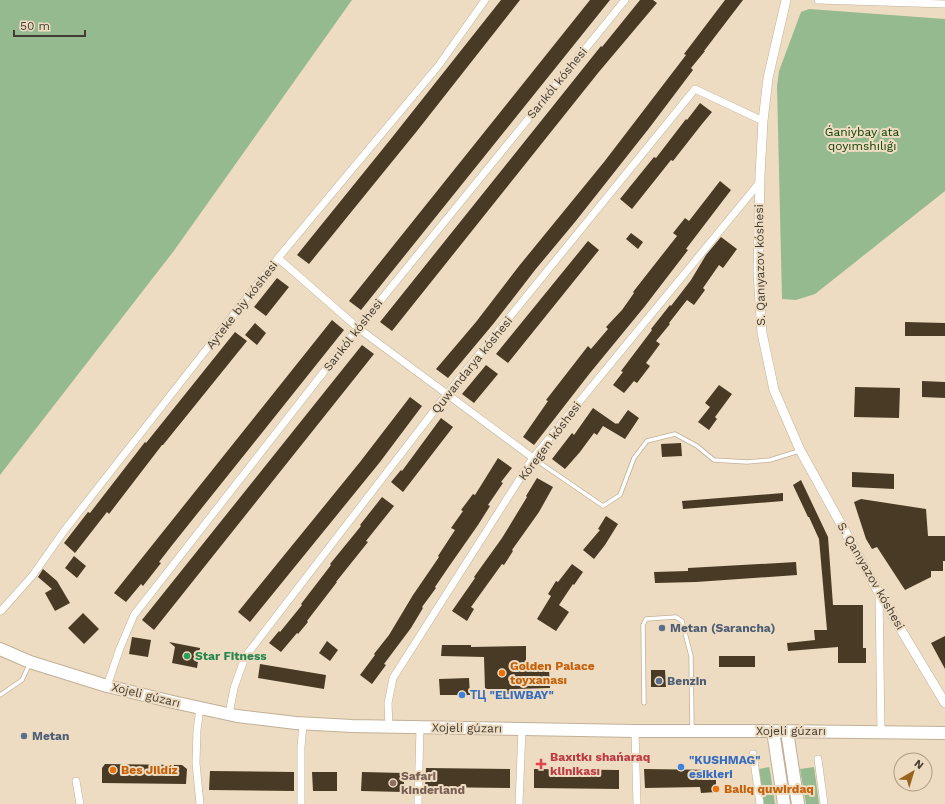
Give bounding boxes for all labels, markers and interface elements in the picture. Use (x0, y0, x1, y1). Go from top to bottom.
scale bar (14, 12, 85, 38)
text: 50 m (20, 19, 50, 33)
street label: Sarıkól kóshesi (524, 45, 590, 121)
park label: Ǵaniybay ata qoyımshılıǵı (825, 125, 900, 153)
street label: S. Qanıyazov kóshesi (752, 204, 768, 326)
street label: Ayteke biy kóshesi (203, 258, 281, 352)
street label: Sarıkól kóshesi (321, 296, 385, 374)
street label: Quwandarya kóshesi (429, 314, 515, 416)
street label: Kóregen kóshesi (516, 399, 584, 483)
street label: S. Qanıyazov kóshesi (835, 520, 907, 632)
place label: Metan (Sarancha) (670, 621, 775, 635)
marker: Metan (Sarancha) (657, 623, 667, 633)
place label: Star Fitness (195, 649, 267, 663)
marker: Star Fitness (182, 651, 192, 661)
place label: Golden Palace toyxanası (510, 659, 595, 687)
marker: Golden Palace toyxanası (497, 668, 507, 678)
place label: Benzin (667, 674, 707, 688)
marker: Benzin (654, 676, 664, 686)
street label: Xojeli gúzarı (110, 680, 182, 710)
place label: ТЦ "ELIWBAY" (470, 688, 554, 702)
marker: ТЦ "ELIWBAY" (457, 690, 467, 700)
street label: Xojeli gúzarı (432, 720, 502, 736)
street label: Xojeli gúzarı (756, 724, 826, 738)
place label: Metan (32, 729, 70, 743)
marker: Metan (19, 731, 29, 741)
place label: Baxıtkı shańaraq klinikası (550, 750, 650, 778)
north arrow (893, 752, 933, 792)
place label: "KUSHMAG" esikleri (689, 753, 761, 781)
text: N (912, 757, 926, 772)
marker: Baxıtkı shańaraq klinikası (535, 758, 547, 770)
marker: "KUSHMAG" esikleri (676, 762, 686, 772)
place label: Bes Jildíz (121, 763, 178, 777)
marker: Bes Jildíz (108, 765, 118, 775)
place label: Safari kinderland (401, 769, 465, 797)
marker: Safari kinderland (388, 778, 398, 788)
place label: Baliq quwirdaq (724, 782, 814, 796)
marker: Baliq quwirdaq (711, 784, 721, 794)

